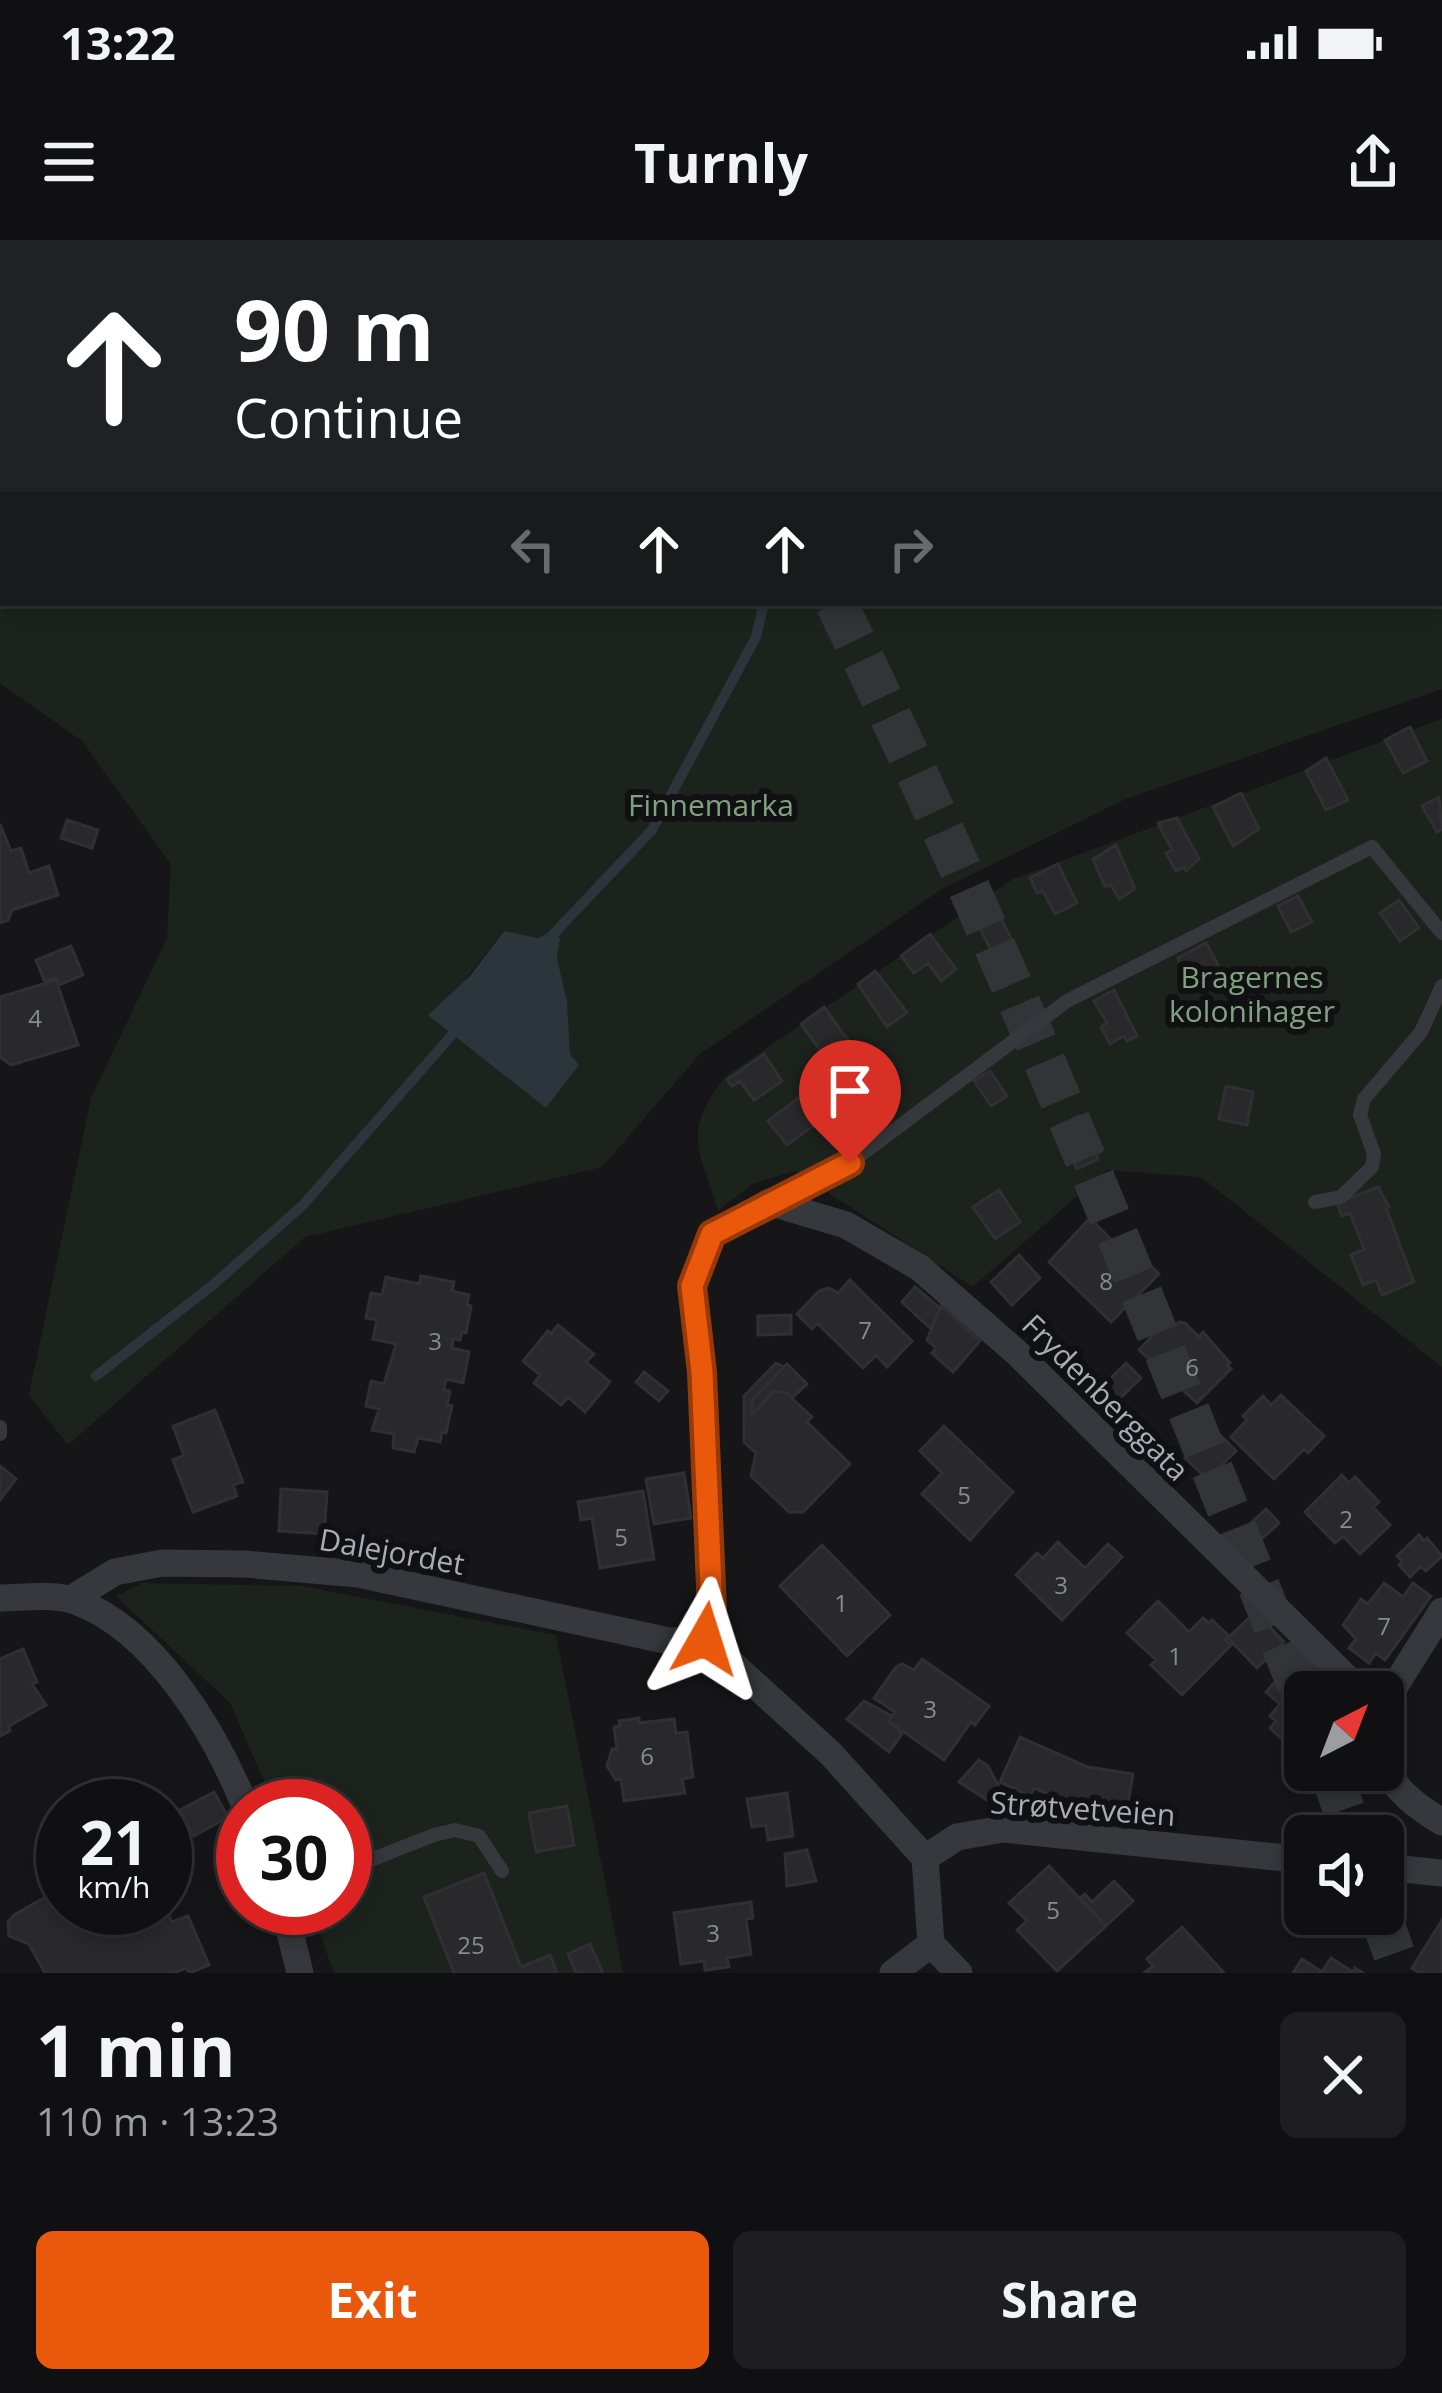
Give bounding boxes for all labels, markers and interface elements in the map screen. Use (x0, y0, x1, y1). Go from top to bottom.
text: 13:22 (60, 12, 176, 73)
text: Turnly (634, 125, 808, 199)
icon: menu (36, 129, 102, 195)
icon: share (1340, 129, 1406, 195)
text: 90 m (234, 271, 434, 386)
icon: ahead (36, 288, 192, 444)
text: Continue (234, 380, 463, 454)
icon: left (500, 516, 566, 582)
icon: ahead (626, 516, 692, 582)
icon: ahead (752, 516, 818, 582)
icon: right (878, 516, 944, 582)
park label: Finnemarka (628, 784, 794, 825)
park label: Bragernes kolonihager (1169, 956, 1335, 1031)
house number: 4 (28, 1001, 42, 1034)
pin (799, 1040, 901, 1163)
icon: arrive (817, 1058, 883, 1124)
house number: 8 (1099, 1264, 1113, 1297)
street label: Frydenberggata (1014, 1305, 1198, 1489)
house number: 7 (858, 1313, 872, 1346)
house number: 3 (428, 1324, 442, 1357)
house number: 6 (1185, 1350, 1199, 1383)
house number: 5 (957, 1478, 971, 1511)
house number: 2 (1339, 1502, 1353, 1535)
street label: Dalejordet (316, 1518, 468, 1584)
house number: 5 (614, 1520, 628, 1553)
house number: 3 (1054, 1568, 1068, 1601)
position arrow (642, 1576, 768, 1702)
house number: 1 (834, 1586, 848, 1619)
house number: 7 (1377, 1609, 1391, 1642)
house number: 1 (1168, 1639, 1182, 1672)
north arrow (1284, 1671, 1404, 1791)
map controls (1284, 1671, 1404, 1935)
house number: 3 (923, 1692, 937, 1725)
house number: 6 (640, 1739, 654, 1772)
speed limit sign: 30 (216, 1779, 372, 1935)
street label: Strøtvetveien (989, 1781, 1177, 1835)
text: 21 (80, 1801, 148, 1883)
button: sound (1284, 1815, 1404, 1935)
text: km/h (78, 1866, 150, 1907)
house number: 5 (1046, 1893, 1060, 1926)
house number: 3 (706, 1916, 720, 1949)
house number: 25 (457, 1928, 485, 1961)
text: 1 min (36, 2000, 236, 2098)
button: close (1280, 2012, 1406, 2138)
text: 110 m · 13:23 (36, 2094, 279, 2147)
button: Exit (36, 2231, 709, 2369)
button: Share (733, 2231, 1406, 2369)

